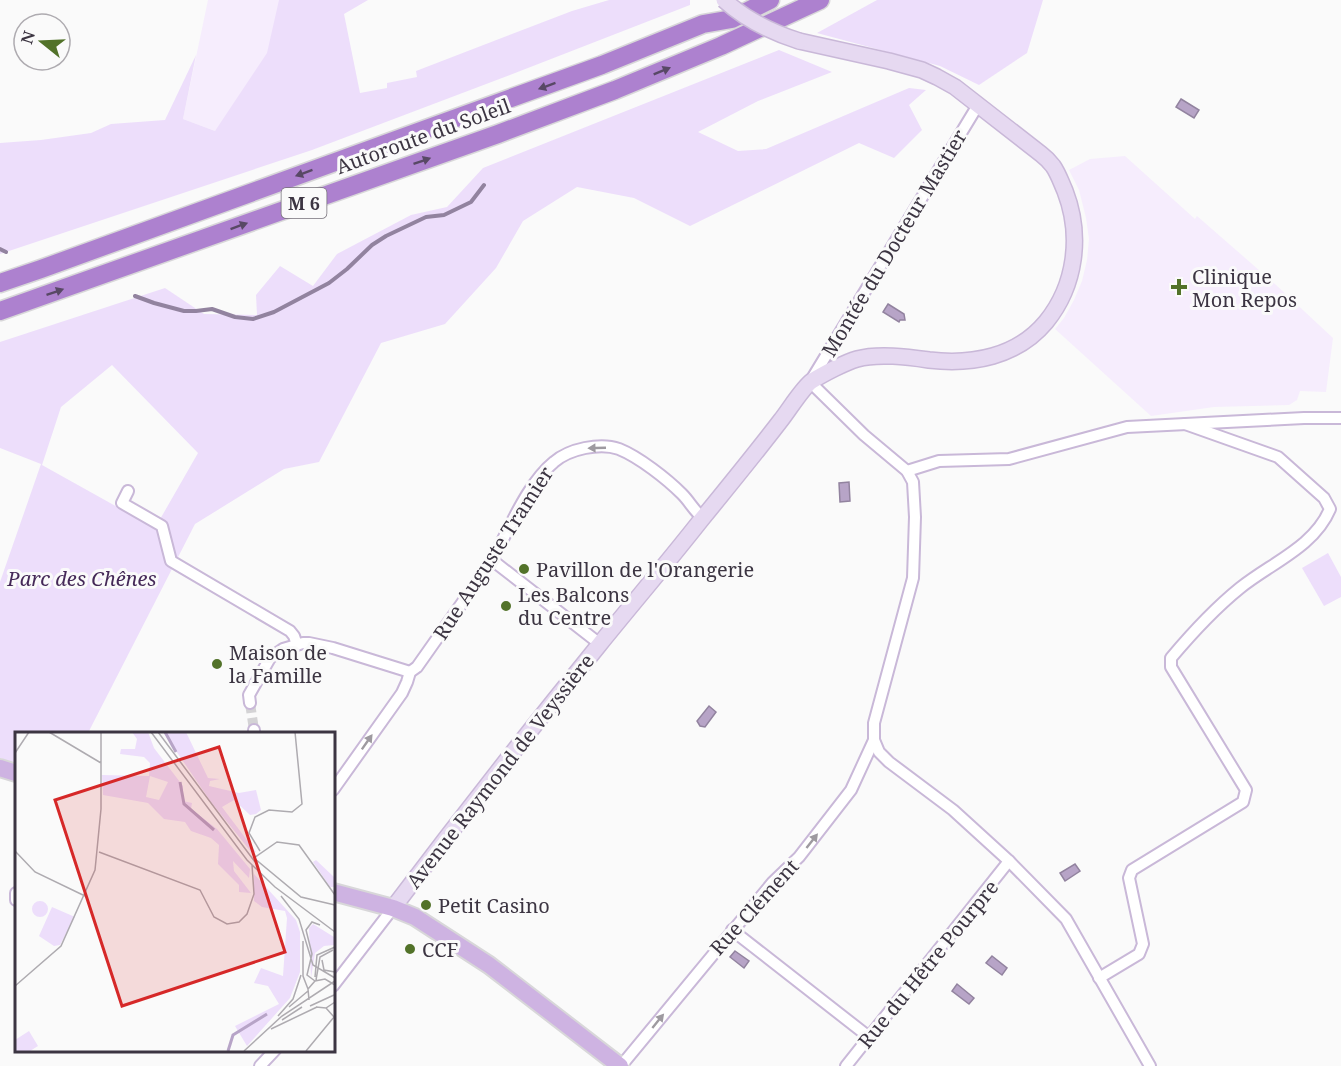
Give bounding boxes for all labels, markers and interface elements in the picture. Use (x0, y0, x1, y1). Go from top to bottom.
north arrow (12, 12, 72, 72)
text: N (15, 28, 40, 47)
one-way arrow (653, 65, 671, 75)
one-way arrow (538, 81, 556, 91)
street label: Autoroute du Soleil (332, 92, 514, 180)
street label: Montée du Docteur Mastier (815, 124, 973, 362)
one-way arrow (414, 155, 432, 165)
one-way arrow (295, 168, 313, 178)
road number: M 6 (282, 188, 326, 218)
one-way arrow (230, 221, 248, 231)
place label: Clinique Mon Repos (1192, 263, 1297, 313)
marker: Clinique Mon Repos (1170, 278, 1188, 296)
one-way arrow (46, 286, 64, 296)
one-way arrow (587, 443, 606, 452)
street label: Rue Auguste Tramier (427, 461, 560, 645)
place label: Pavillon de l'Orangerie (536, 556, 754, 583)
marker: Pavillon de l'Orangerie (517, 562, 531, 576)
park label: Parc des Chênes (6, 565, 157, 592)
place label: Les Balcons du Centre (518, 581, 629, 631)
marker: Les Balcons du Centre (499, 599, 513, 613)
place label: Maison de la Famille (229, 639, 327, 689)
street label: Avenue Raymond de Veyssière (400, 648, 600, 894)
marker: Maison de la Famille (210, 657, 224, 671)
inset map (15, 732, 334, 1051)
one-way arrow (361, 735, 373, 751)
one-way arrow (805, 833, 818, 849)
street label: Rue Clément (704, 853, 804, 961)
street label: Rue du Hêtre Pourpre (852, 874, 1004, 1054)
place label: Petit Casino (438, 892, 550, 919)
marker: Petit Casino (419, 898, 433, 912)
place label: CCF (422, 936, 458, 963)
marker: CCF (403, 942, 417, 956)
one-way arrow (651, 1014, 664, 1029)

